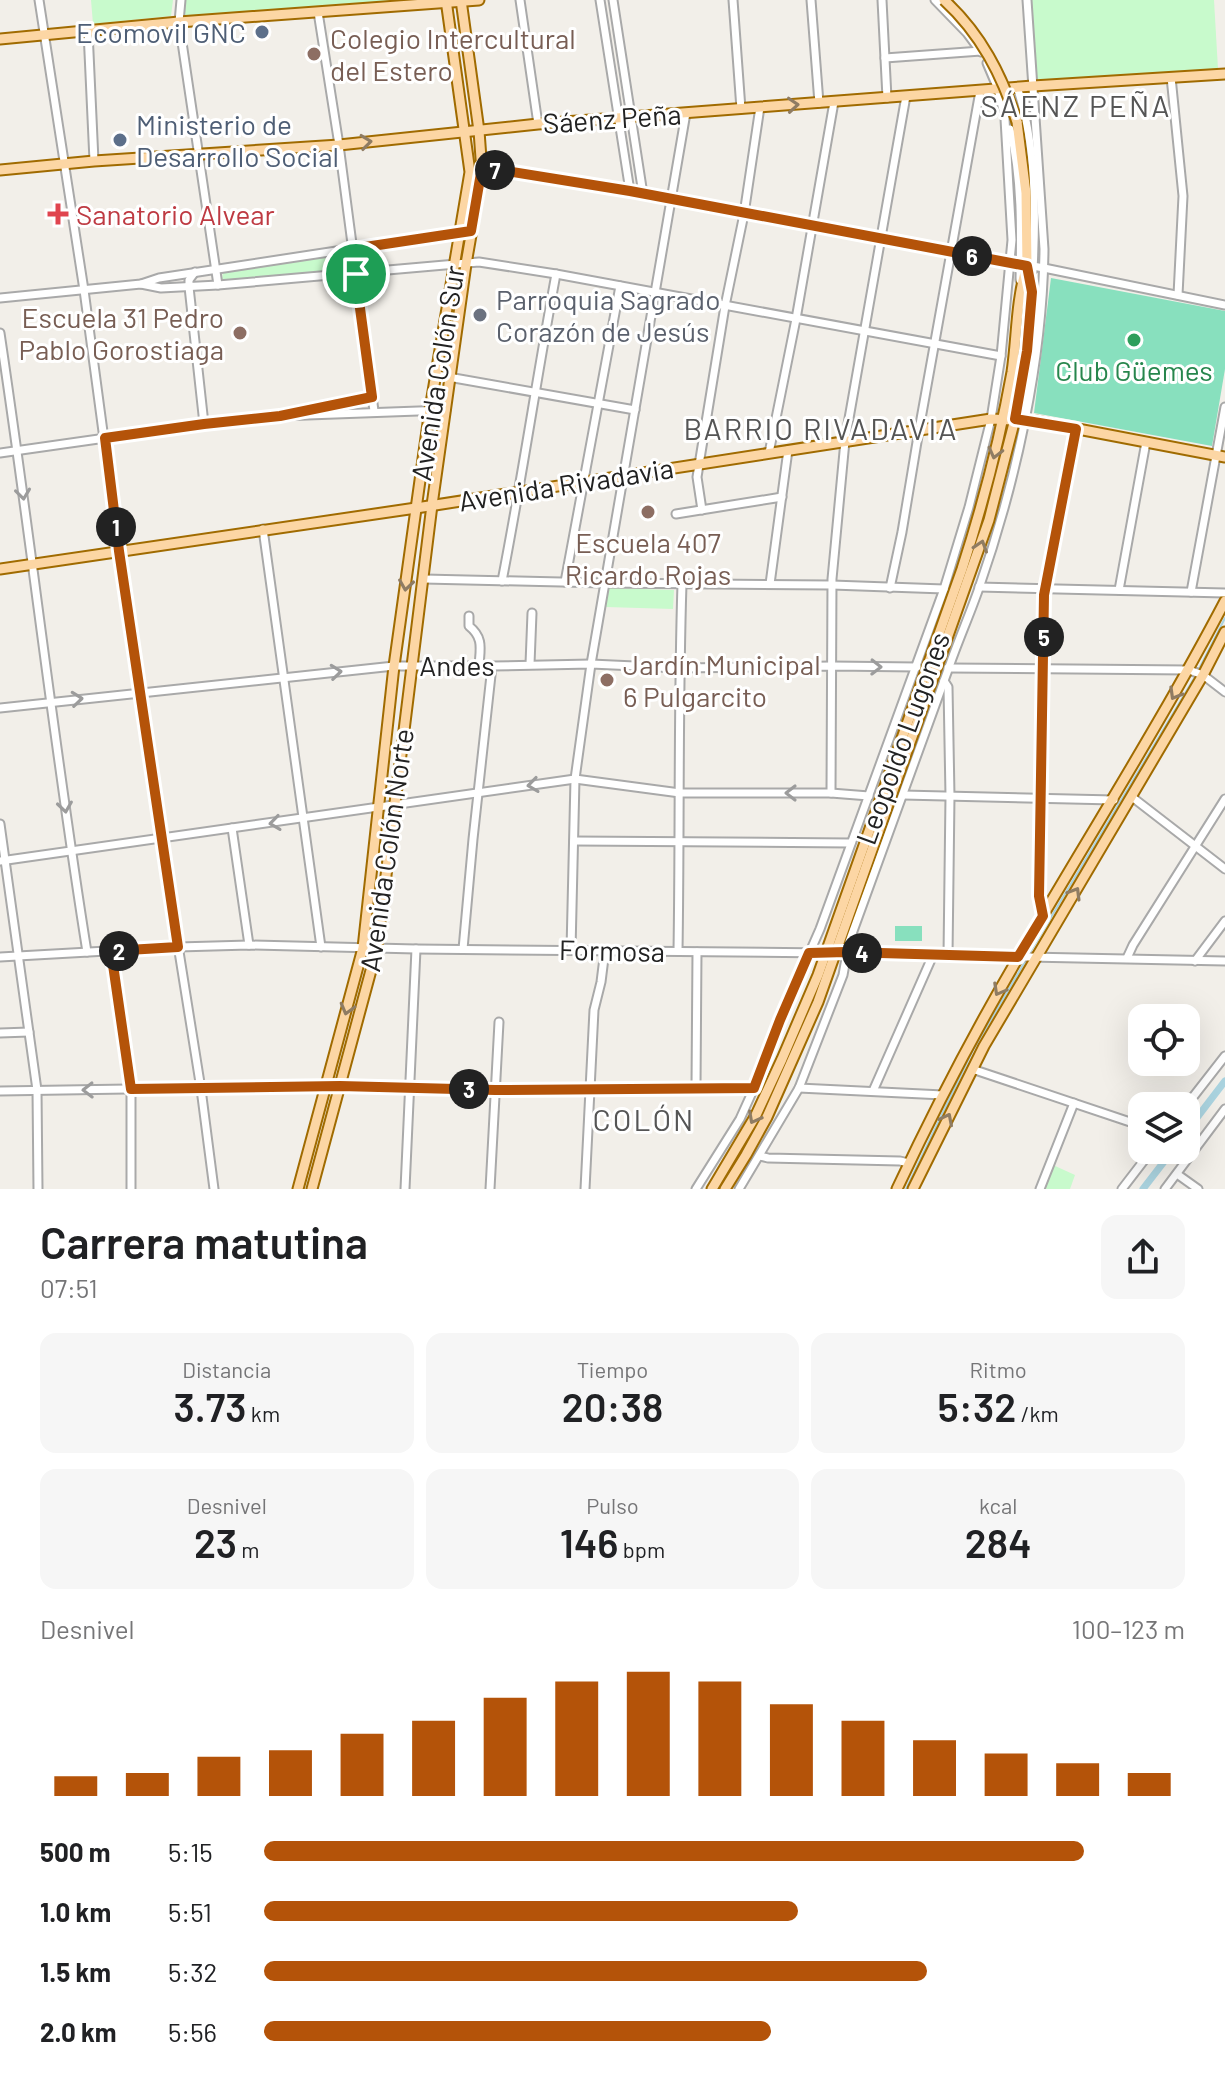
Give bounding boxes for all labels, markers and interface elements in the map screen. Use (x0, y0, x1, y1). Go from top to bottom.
place label: Ecomovil GNC (76, 15, 246, 49)
place label: Colegio Intercultural del Estero (330, 21, 576, 87)
marker: Ecomovil GNC (253, 23, 271, 41)
marker: Colegio Intercultural del Estero (305, 45, 323, 63)
district label: SÁENZ PEÑA (980, 87, 1172, 123)
street label: Sáenz Peña (542, 96, 682, 140)
one-way arrow (787, 97, 800, 114)
place label: Ministerio de Desarrollo Social (136, 107, 339, 173)
marker: Ministerio de Desarrollo Social (111, 131, 129, 149)
one-way arrow (360, 133, 373, 150)
pin: 7 (475, 150, 515, 190)
text: 7 (490, 157, 500, 183)
place label: Sanatorio Alvear (76, 197, 275, 231)
marker: Sanatorio Alvear (47, 203, 69, 225)
pin: 6 (952, 236, 992, 276)
pin (322, 240, 390, 308)
text: 6 (966, 243, 978, 269)
icon: arrive (334, 252, 378, 296)
street label: Avenida Colón Sur (403, 263, 471, 483)
place label: Parroquia Sagrado Corazón de Jesús (496, 282, 720, 348)
place label: Escuela 31 Pedro Pablo Gorostiaga (19, 300, 224, 366)
marker: Parroquia Sagrado Corazón de Jesús (471, 306, 489, 324)
marker: Escuela 31 Pedro Pablo Gorostiaga (231, 324, 249, 342)
marker: Club Güemes (1125, 331, 1143, 349)
place label: Club Güemes (1055, 353, 1213, 387)
district label: BARRIO RIVADAVIA (684, 410, 958, 446)
one-way arrow (987, 445, 1004, 459)
street label: Avenida Rivadavia (456, 450, 676, 518)
one-way arrow (14, 487, 31, 501)
marker: Escuela 407 Ricardo Rojas (639, 503, 657, 521)
pin: 1 (96, 507, 136, 547)
text: 1 (112, 514, 120, 540)
place label: Escuela 407 Ricardo Rojas (565, 525, 731, 591)
one-way arrow (971, 539, 987, 553)
one-way arrow (397, 579, 414, 592)
pin: 5 (1024, 617, 1064, 657)
text: 5 (1038, 624, 1050, 650)
street label: Leopoldo Lugones (848, 627, 956, 849)
place label: Jardín Municipal 6 Pulgarcito (623, 647, 821, 713)
street label: Andes (419, 648, 495, 682)
one-way arrow (870, 658, 883, 675)
one-way arrow (330, 663, 343, 680)
marker: Jardín Municipal 6 Pulgarcito (598, 671, 616, 689)
one-way arrow (1169, 686, 1185, 700)
one-way arrow (71, 691, 84, 708)
street label: Avenida Colón Norte (352, 726, 420, 974)
one-way arrow (526, 776, 539, 793)
one-way arrow (784, 784, 797, 802)
one-way arrow (56, 800, 73, 814)
one-way arrow (268, 814, 282, 831)
one-way arrow (1065, 887, 1081, 902)
pin: 2 (99, 931, 139, 971)
street label: Formosa (559, 932, 665, 968)
pin: 4 (842, 933, 882, 973)
text: 2 (113, 938, 125, 964)
text: 4 (855, 940, 869, 966)
one-way arrow (994, 982, 1009, 996)
one-way arrow (339, 1001, 356, 1015)
map controls (1128, 1004, 1200, 1164)
button: locate (1128, 1004, 1200, 1076)
pin: 3 (449, 1069, 489, 1109)
text: 3 (463, 1076, 475, 1102)
one-way arrow (81, 1081, 94, 1098)
button: layers (1128, 1092, 1200, 1164)
district label: COLÓN (593, 1101, 695, 1137)
one-way arrow (748, 1109, 764, 1123)
one-way arrow (937, 1112, 953, 1127)
text: Carrera matutina (40, 1215, 368, 1268)
button: share (1101, 1215, 1185, 1299)
text: 07:51 (40, 1272, 98, 1303)
text: Distancia (182, 1356, 271, 1382)
text: Tiempo (577, 1356, 648, 1382)
text: Ritmo (970, 1356, 1027, 1382)
text: 3.73 (174, 1382, 246, 1430)
text: 20:38 (562, 1382, 663, 1430)
text: 5:32 (938, 1382, 1016, 1430)
text: km (246, 1400, 280, 1426)
text: /km (1016, 1400, 1059, 1426)
text: Desnivel (187, 1492, 267, 1518)
text: Pulso (586, 1492, 639, 1518)
text: kcal (979, 1492, 1017, 1518)
text: 23 (194, 1518, 237, 1566)
text: 146 (560, 1518, 618, 1566)
text: 284 (965, 1518, 1032, 1566)
text: m (237, 1536, 260, 1562)
text: bpm (618, 1536, 665, 1562)
text: Desnivel (40, 1613, 135, 1644)
text: 100–123 m (1072, 1613, 1185, 1644)
text: 500 m (40, 1836, 111, 1867)
text: 5:15 (168, 1836, 213, 1867)
text: 1.0 km (40, 1896, 111, 1927)
text: 5:51 (168, 1896, 212, 1927)
text: 1.5 km (40, 1956, 111, 1987)
text: 5:32 (168, 1956, 218, 1987)
text: 2.0 km (40, 2016, 117, 2047)
text: 5:56 (168, 2016, 217, 2047)

